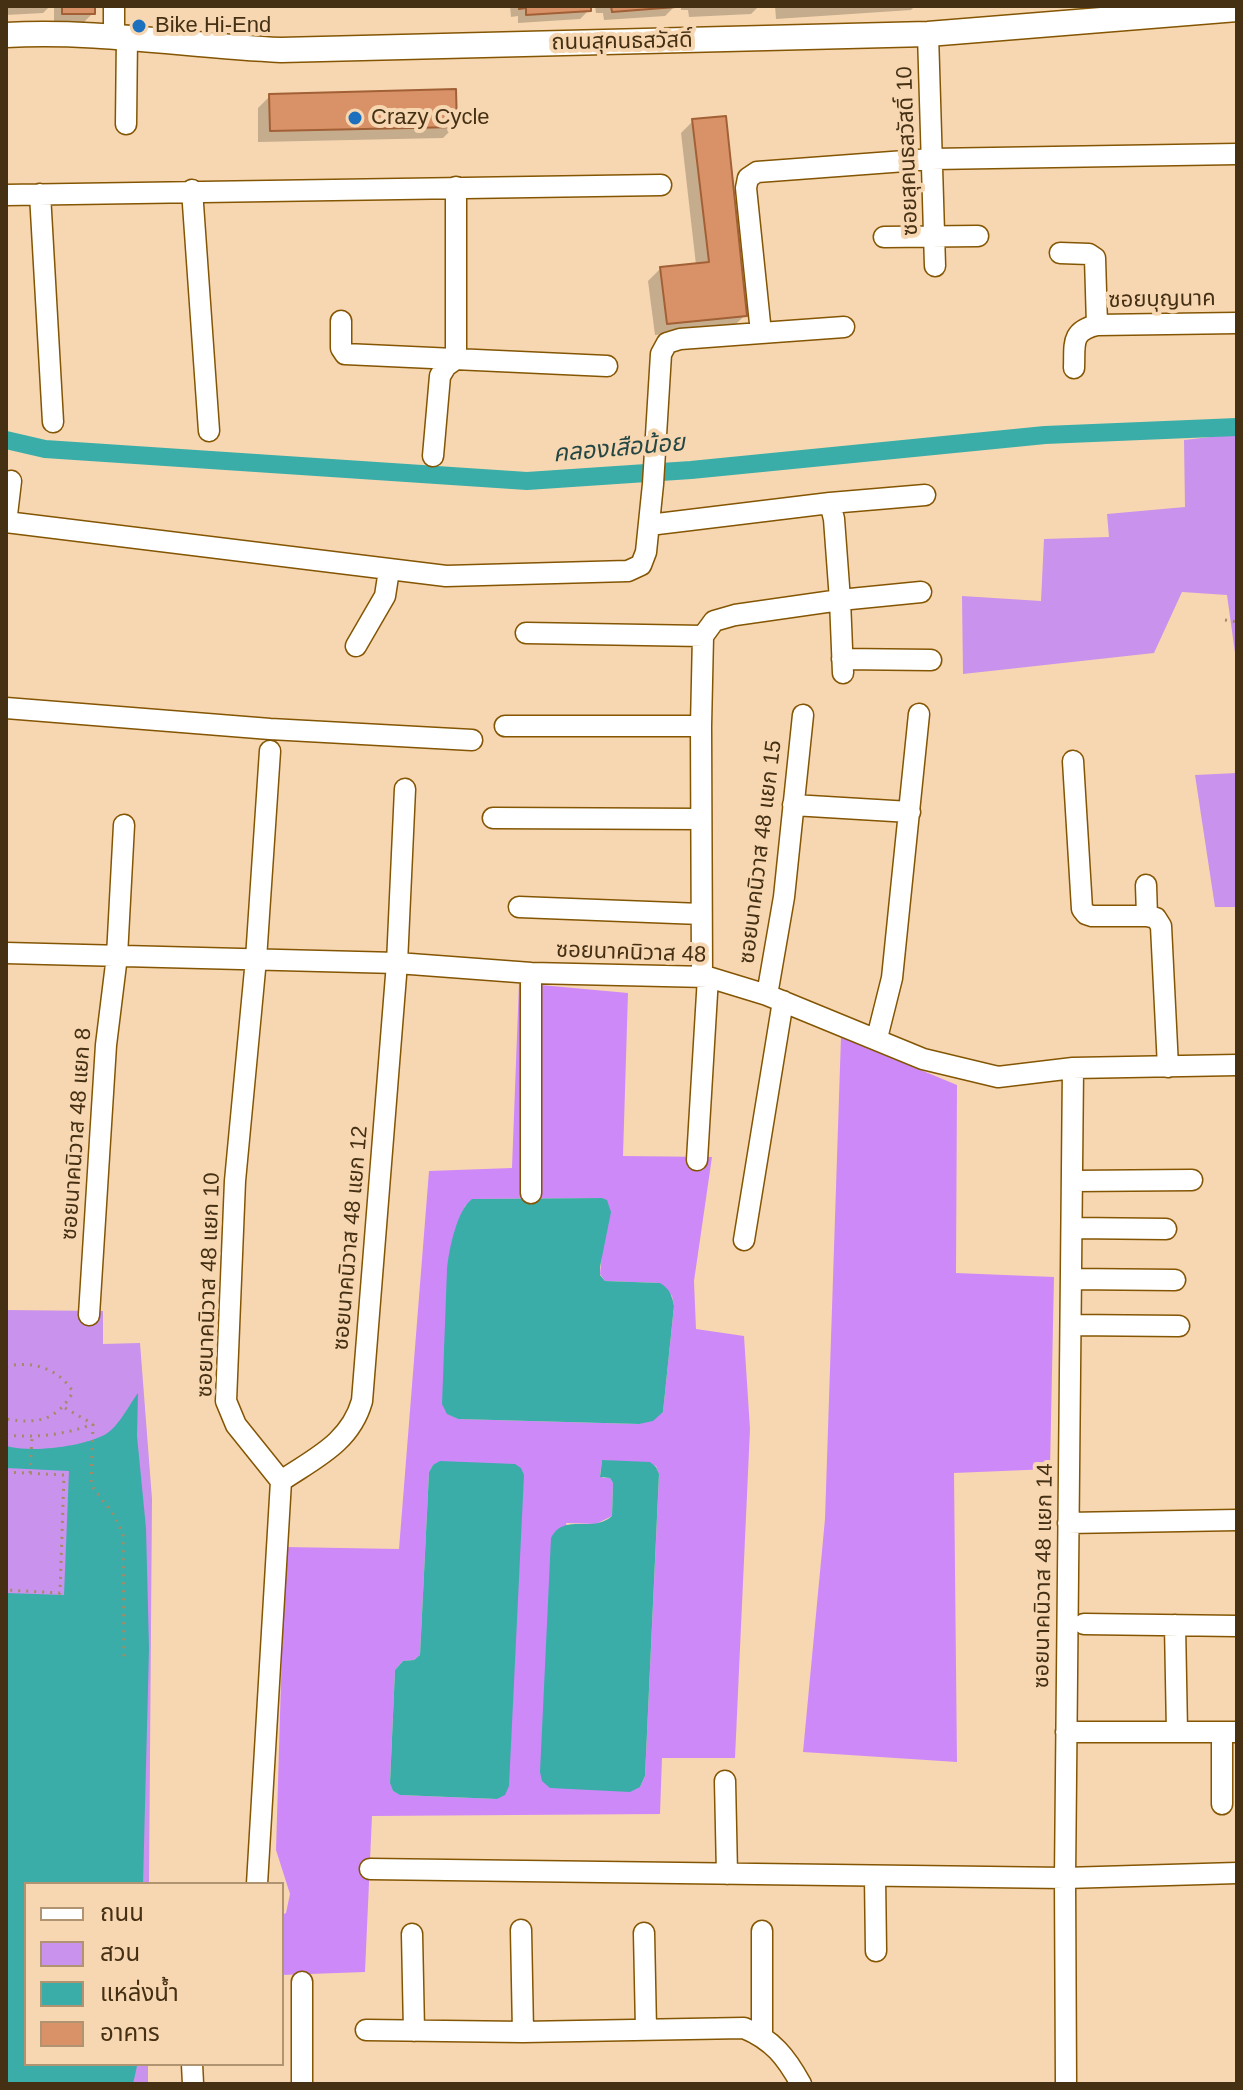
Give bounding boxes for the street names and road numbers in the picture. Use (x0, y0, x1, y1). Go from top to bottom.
street label: ถนนสุคนธสวัสดิ์ (551, 28, 693, 56)
street label: ซอยสุคนธสวัสดิ์ 10 (892, 66, 924, 236)
street label: ซอยบุญนาค (1108, 286, 1216, 314)
street label: ซอยนาคนิวาส 48 แยก 15 (734, 739, 788, 965)
street label: ซอยนาคนิวาส 48 (555, 937, 707, 969)
street label: ซอยนาคนิวาส 48 แยก 8 (56, 1027, 98, 1241)
street label: ซอยนาคนิวาส 48 แยก 12 (328, 1125, 374, 1351)
street label: ซอยนาคนิวาส 48 แยก 10 (192, 1172, 226, 1398)
street label: ซอยนาคนิวาส 48 แยก 14 (1029, 1463, 1059, 1689)

